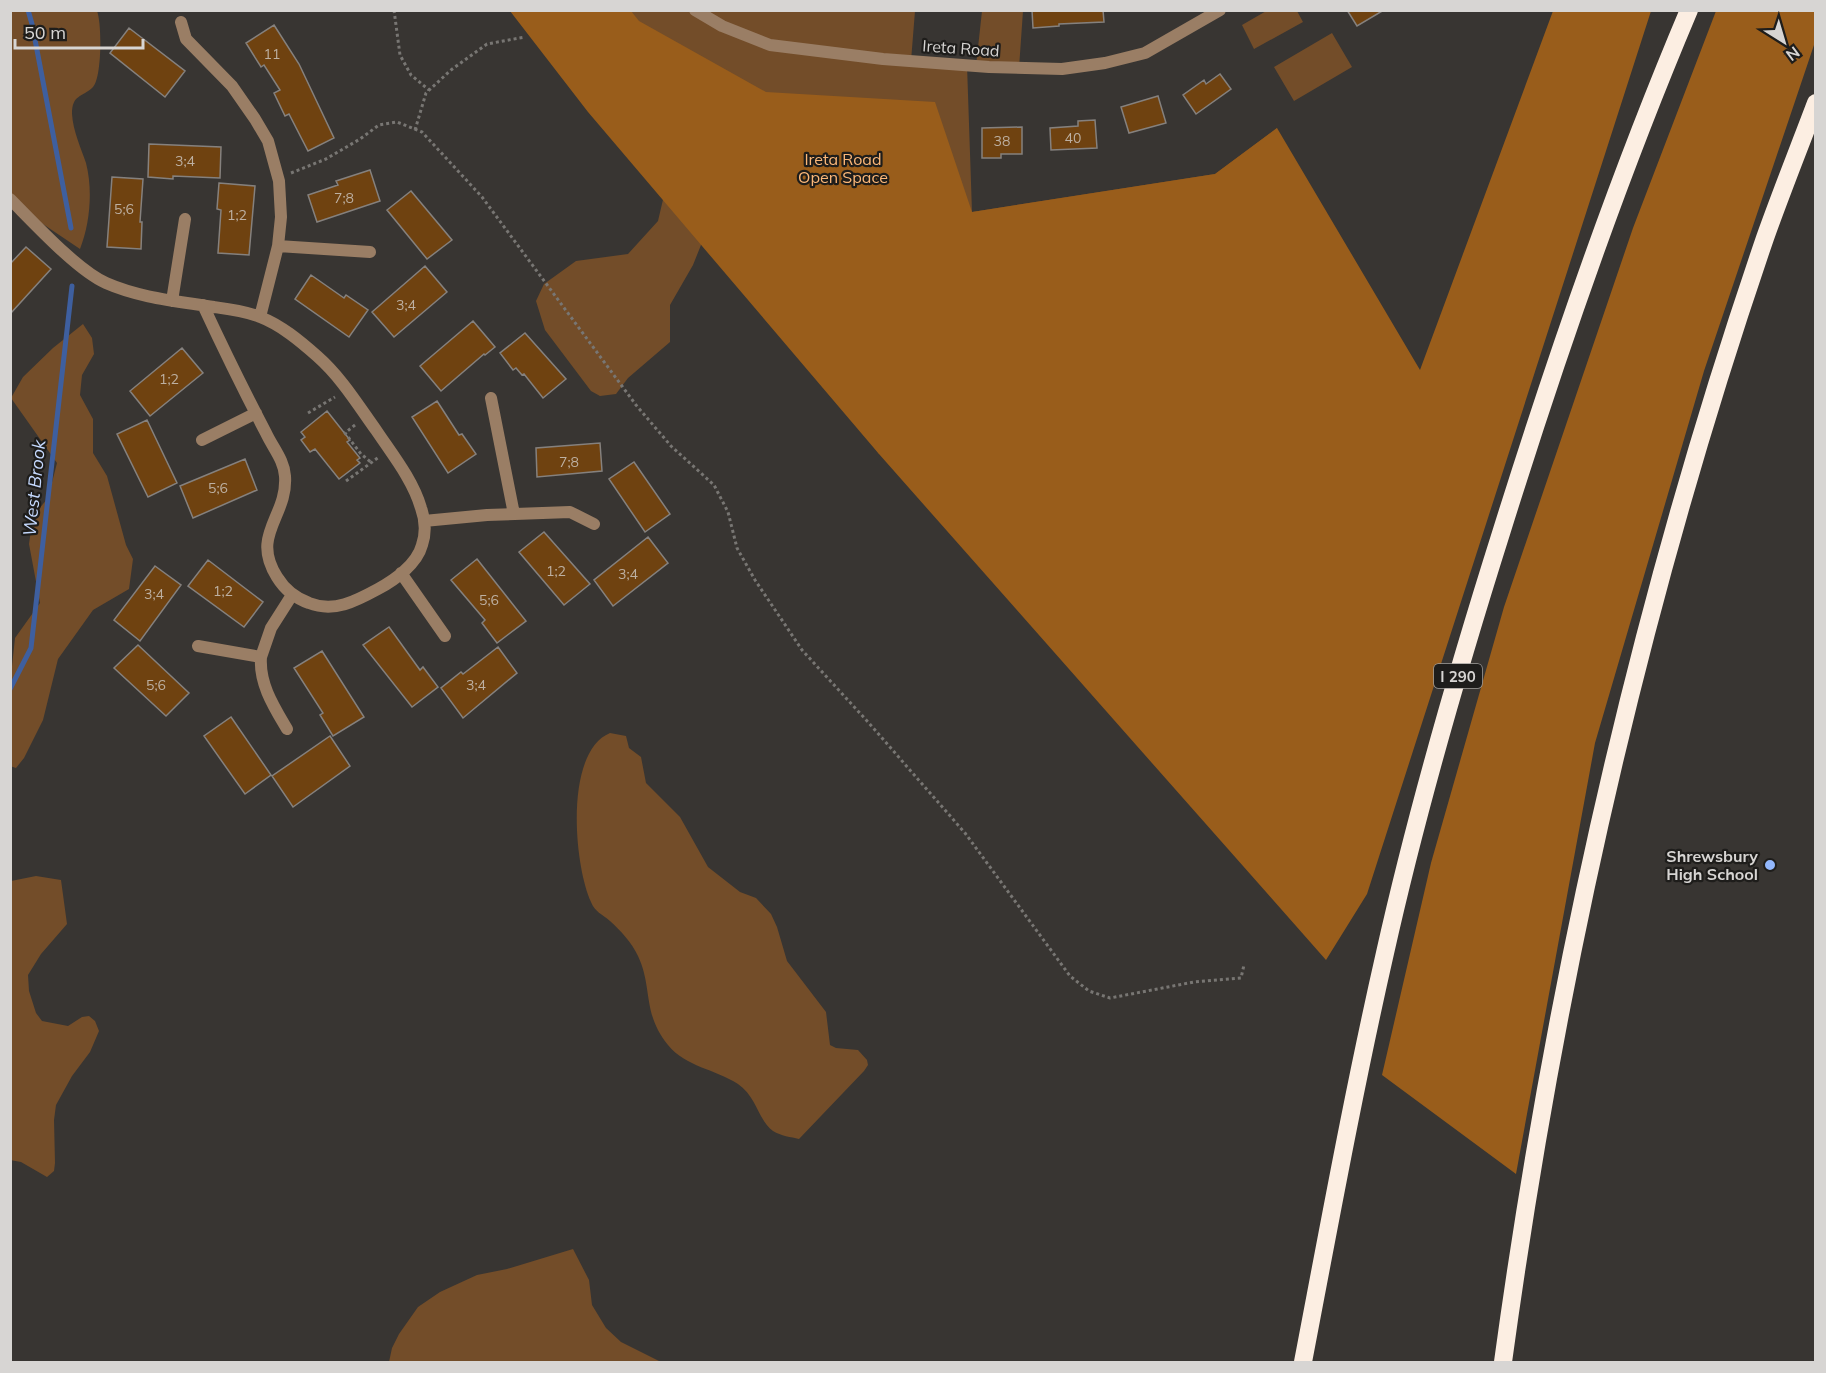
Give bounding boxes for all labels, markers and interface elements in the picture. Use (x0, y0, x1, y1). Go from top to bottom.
scale bar (15, 12, 142, 50)
north arrow (1754, 12, 1814, 72)
text: 50 m (24, 21, 66, 44)
street label: Ireta Road (922, 35, 1000, 61)
text: N (1782, 42, 1804, 66)
house number: 11 (264, 45, 280, 63)
house number: 40 (1065, 129, 1081, 147)
house number: 38 (994, 132, 1010, 150)
park label: Ireta Road Open Space (798, 149, 888, 187)
house number: 3;4 (175, 152, 196, 170)
house number: 7;8 (334, 189, 354, 207)
house number: 5;6 (114, 200, 134, 218)
house number: 1;2 (227, 206, 247, 224)
house number: 3;4 (396, 296, 417, 314)
house number: 1;2 (159, 370, 179, 388)
water label: West Brook (17, 438, 51, 537)
house number: 7;8 (559, 453, 579, 471)
house number: 5;6 (208, 479, 228, 497)
house number: 1;2 (546, 562, 566, 580)
house number: 3;4 (618, 565, 639, 583)
house number: 1;2 (213, 582, 233, 600)
house number: 3;4 (144, 585, 165, 603)
house number: 5;6 (479, 591, 499, 609)
road number: I 290 (1434, 664, 1482, 688)
house number: 5;6 (146, 676, 166, 694)
house number: 3;4 (466, 676, 487, 694)
place label: Shrewsbury High School (1666, 846, 1758, 884)
marker: Shrewsbury High School (1763, 858, 1777, 872)

